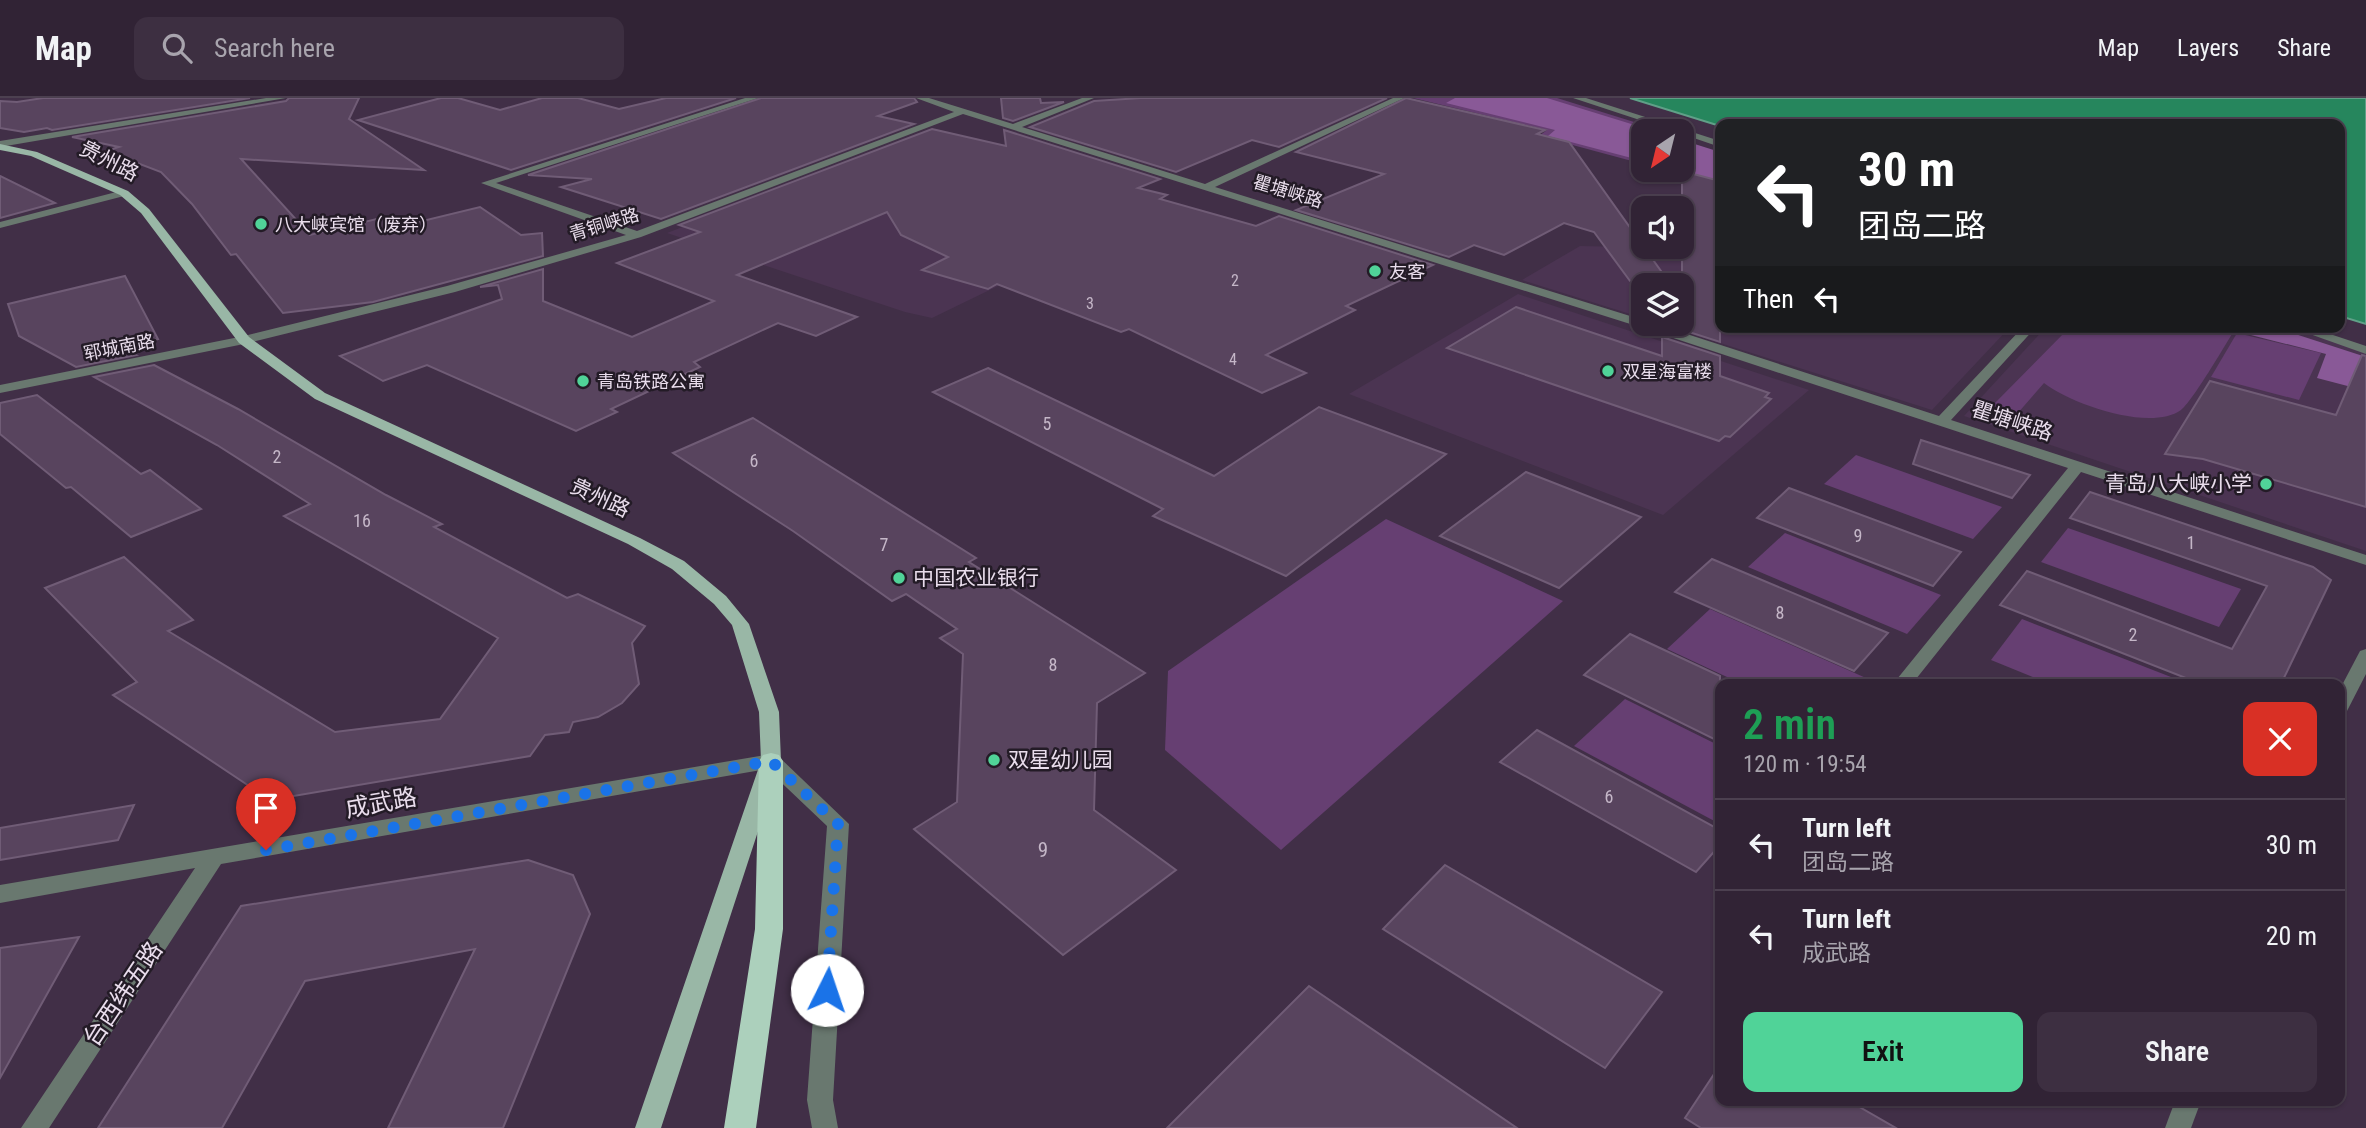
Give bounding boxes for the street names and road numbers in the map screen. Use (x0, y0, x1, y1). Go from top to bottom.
street label: 贵州路 (75, 136, 143, 186)
street label: 瞿塘峡路 (1251, 170, 1325, 212)
street label: 青铜峡路 (567, 203, 641, 245)
street label: 郓城南路 (82, 330, 156, 364)
street label: 瞿塘峡路 (1968, 397, 2056, 445)
street label: 贵州路 (566, 474, 634, 522)
street label: 成武路 (343, 783, 419, 823)
street label: 台西纬五路 (78, 936, 168, 1052)

